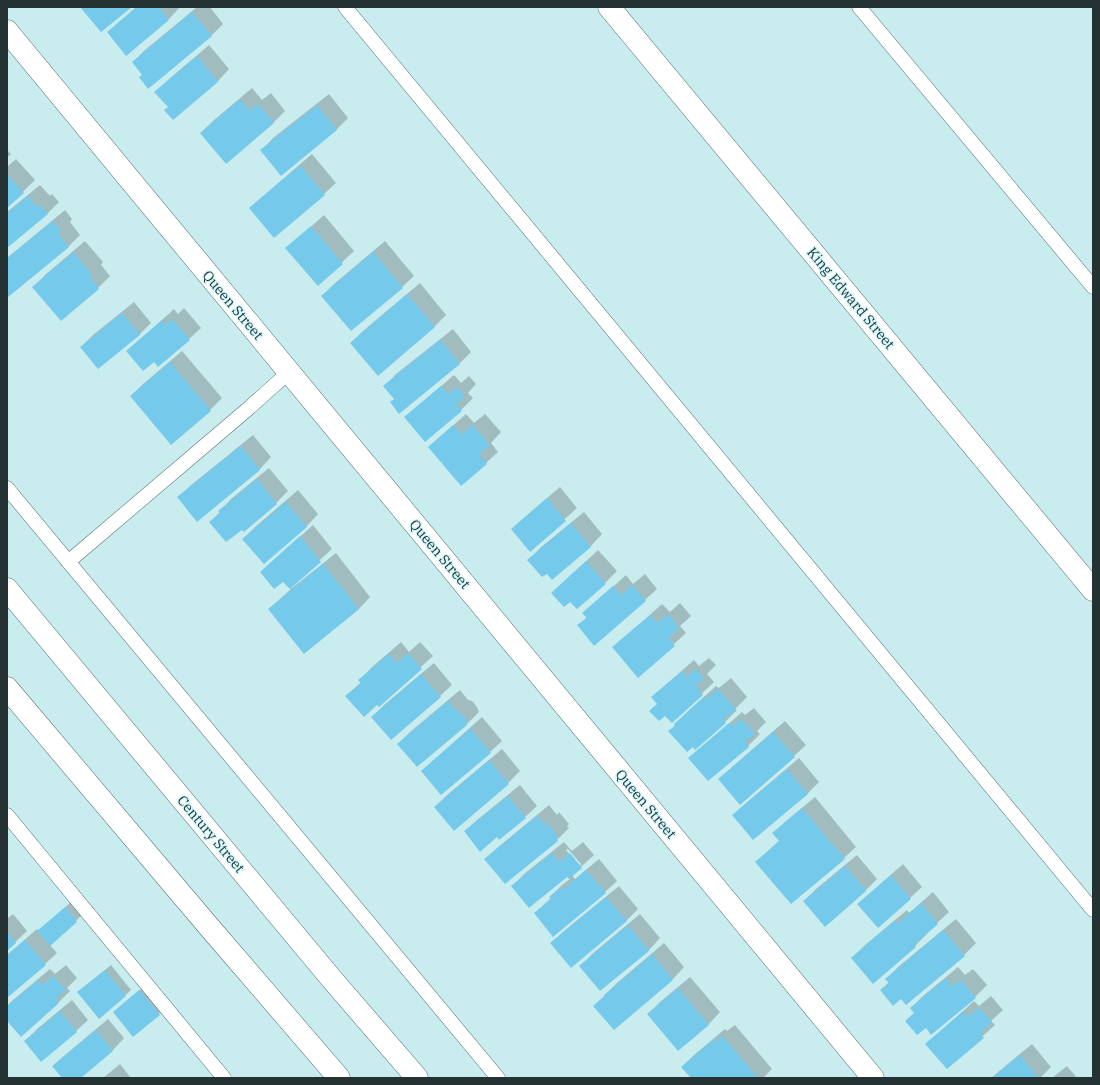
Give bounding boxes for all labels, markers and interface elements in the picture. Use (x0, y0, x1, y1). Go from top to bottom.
street label: King Edward Street (803, 244, 899, 353)
street label: Queen Street (199, 267, 267, 343)
street label: Queen Street (406, 516, 474, 592)
street label: Queen Street (612, 766, 680, 842)
street label: Century Street (173, 792, 249, 876)

